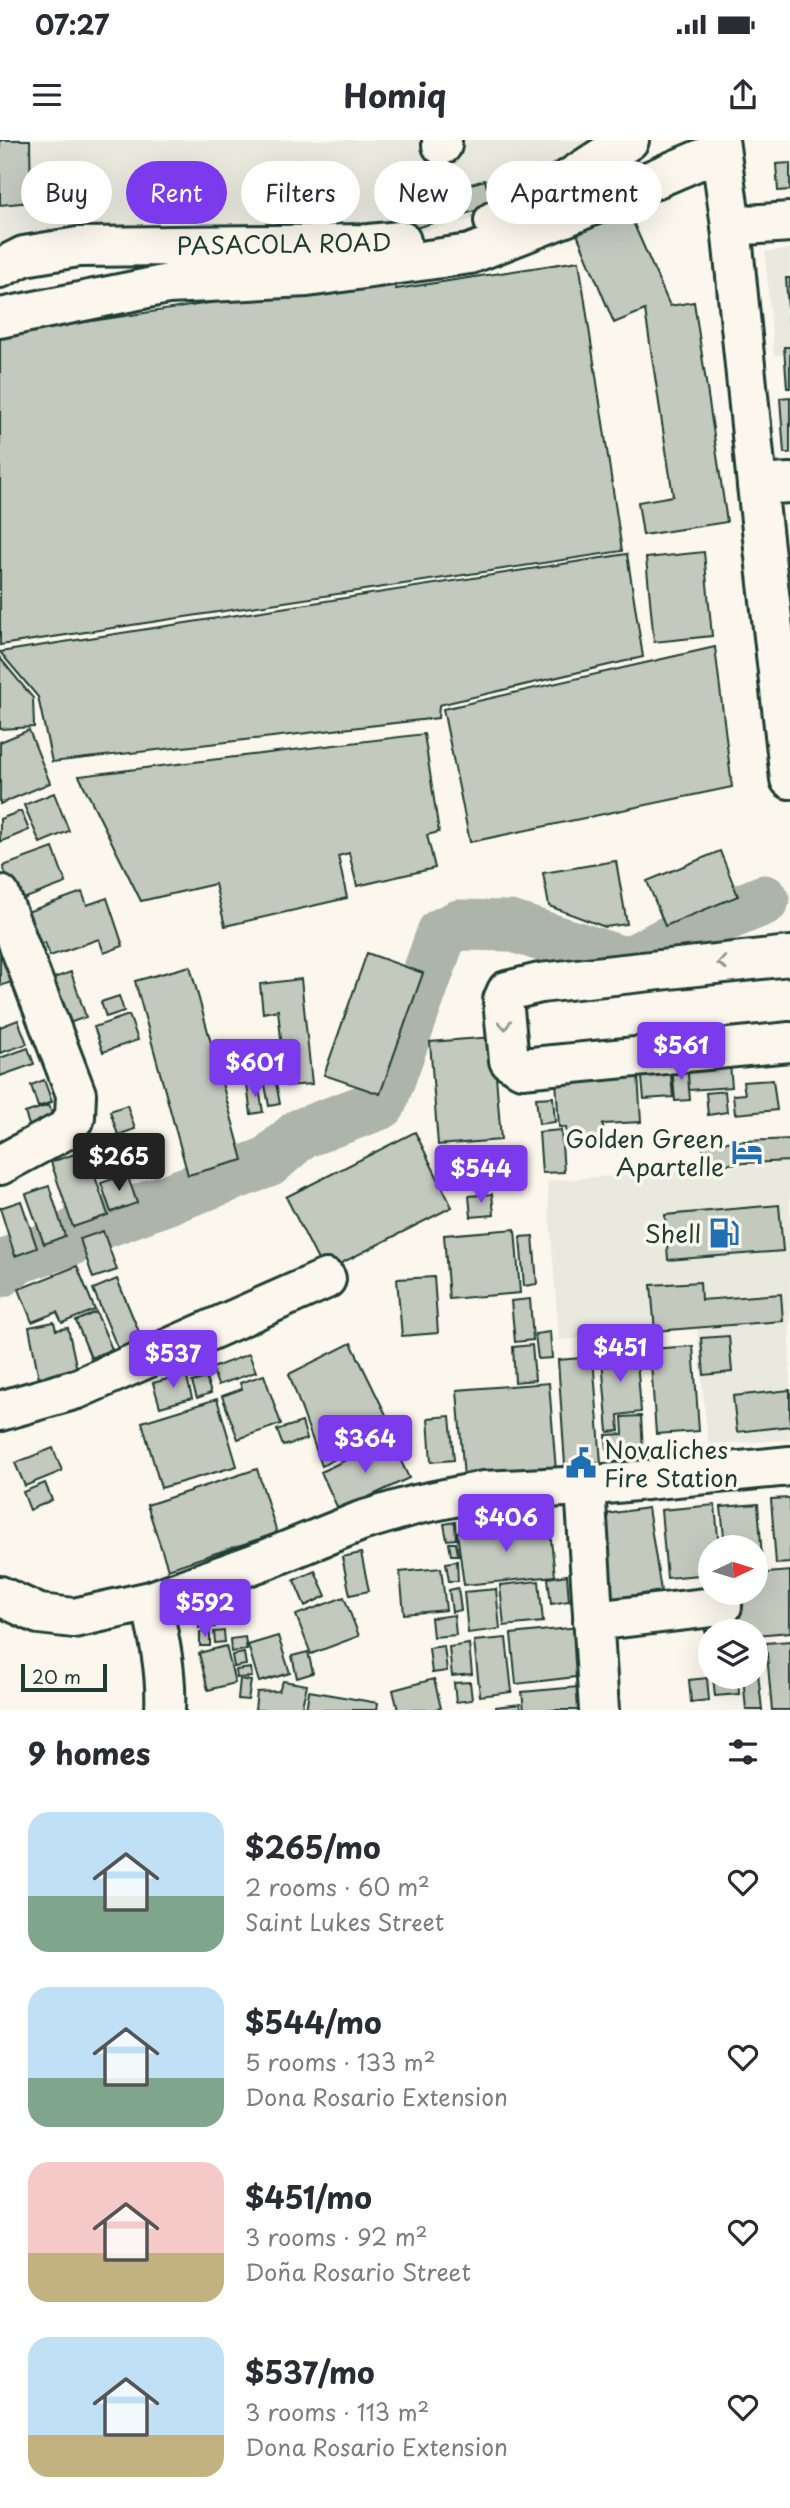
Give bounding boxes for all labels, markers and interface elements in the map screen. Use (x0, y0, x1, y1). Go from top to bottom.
text: 07:27 (35, 5, 109, 44)
text: Homiq (343, 71, 447, 119)
icon: menu (28, 76, 66, 114)
icon: share (724, 76, 762, 114)
chip: Buy (21, 161, 112, 224)
chip: Rent (126, 161, 227, 224)
chip: Filters (241, 161, 360, 224)
chip: New (374, 161, 472, 224)
chip: Apartment (486, 161, 662, 224)
street label: PASACOLA ROAD (176, 223, 392, 263)
one-way arrow (716, 955, 727, 970)
one-way arrow (497, 1019, 512, 1030)
pin: $561 (640, 1023, 722, 1082)
text: $561 (653, 1027, 709, 1062)
pin: $601 (214, 1040, 296, 1099)
text: $601 (225, 1044, 285, 1079)
place label: Golden Green Apartelle (565, 1120, 724, 1184)
pin: $265 (78, 1133, 160, 1193)
hotel icon: Golden Green Apartelle (730, 1135, 764, 1169)
text: $265 (89, 1138, 149, 1173)
pin: $544 (440, 1146, 522, 1205)
text: $544 (451, 1150, 511, 1185)
place label: Shell (644, 1215, 701, 1251)
fuel station icon: Shell (707, 1216, 741, 1250)
pin: $451 (579, 1324, 661, 1384)
text: $451 (593, 1329, 647, 1364)
pin: $537 (132, 1330, 214, 1390)
text: $537 (145, 1335, 201, 1370)
pin: $364 (324, 1416, 406, 1475)
text: $364 (334, 1420, 396, 1455)
place label: Novaliches Fire Station (604, 1431, 738, 1495)
public building icon: Novaliches Fire Station (564, 1446, 598, 1480)
pin: $406 (465, 1494, 547, 1554)
text: $406 (474, 1499, 538, 1534)
north arrow (698, 1535, 768, 1605)
map controls (698, 1535, 768, 1689)
pin: $592 (164, 1580, 246, 1639)
text: $592 (176, 1584, 234, 1619)
button: layers (698, 1619, 768, 1689)
scale bar (21, 1661, 107, 1693)
text: 20 m (32, 1662, 81, 1690)
text: 9 homes (28, 1730, 150, 1775)
icon: filters (724, 1733, 762, 1771)
text: $265/mo (245, 1824, 381, 1869)
icon: home (84, 1840, 168, 1924)
icon: heart (724, 1863, 762, 1901)
text: 2 rooms · 60 m² (245, 1869, 430, 1904)
text: Saint Lukes Street (245, 1904, 444, 1939)
text: $544/mo (245, 1999, 382, 2044)
icon: home (84, 2015, 168, 2099)
icon: heart (724, 2038, 762, 2076)
text: 5 rooms · 133 m² (245, 2044, 436, 2079)
text: Dona Rosario Extension (245, 2079, 508, 2114)
text: $451/mo (245, 2174, 372, 2219)
icon: home (84, 2190, 168, 2274)
icon: heart (724, 2213, 762, 2251)
text: 3 rooms · 92 m² (245, 2219, 428, 2254)
text: Doña Rosario Street (245, 2254, 471, 2289)
text: $537/mo (245, 2349, 375, 2394)
icon: home (84, 2365, 168, 2449)
icon: heart (724, 2388, 762, 2426)
text: 3 rooms · 113 m² (245, 2394, 429, 2429)
text: Dona Rosario Extension (245, 2429, 508, 2464)

